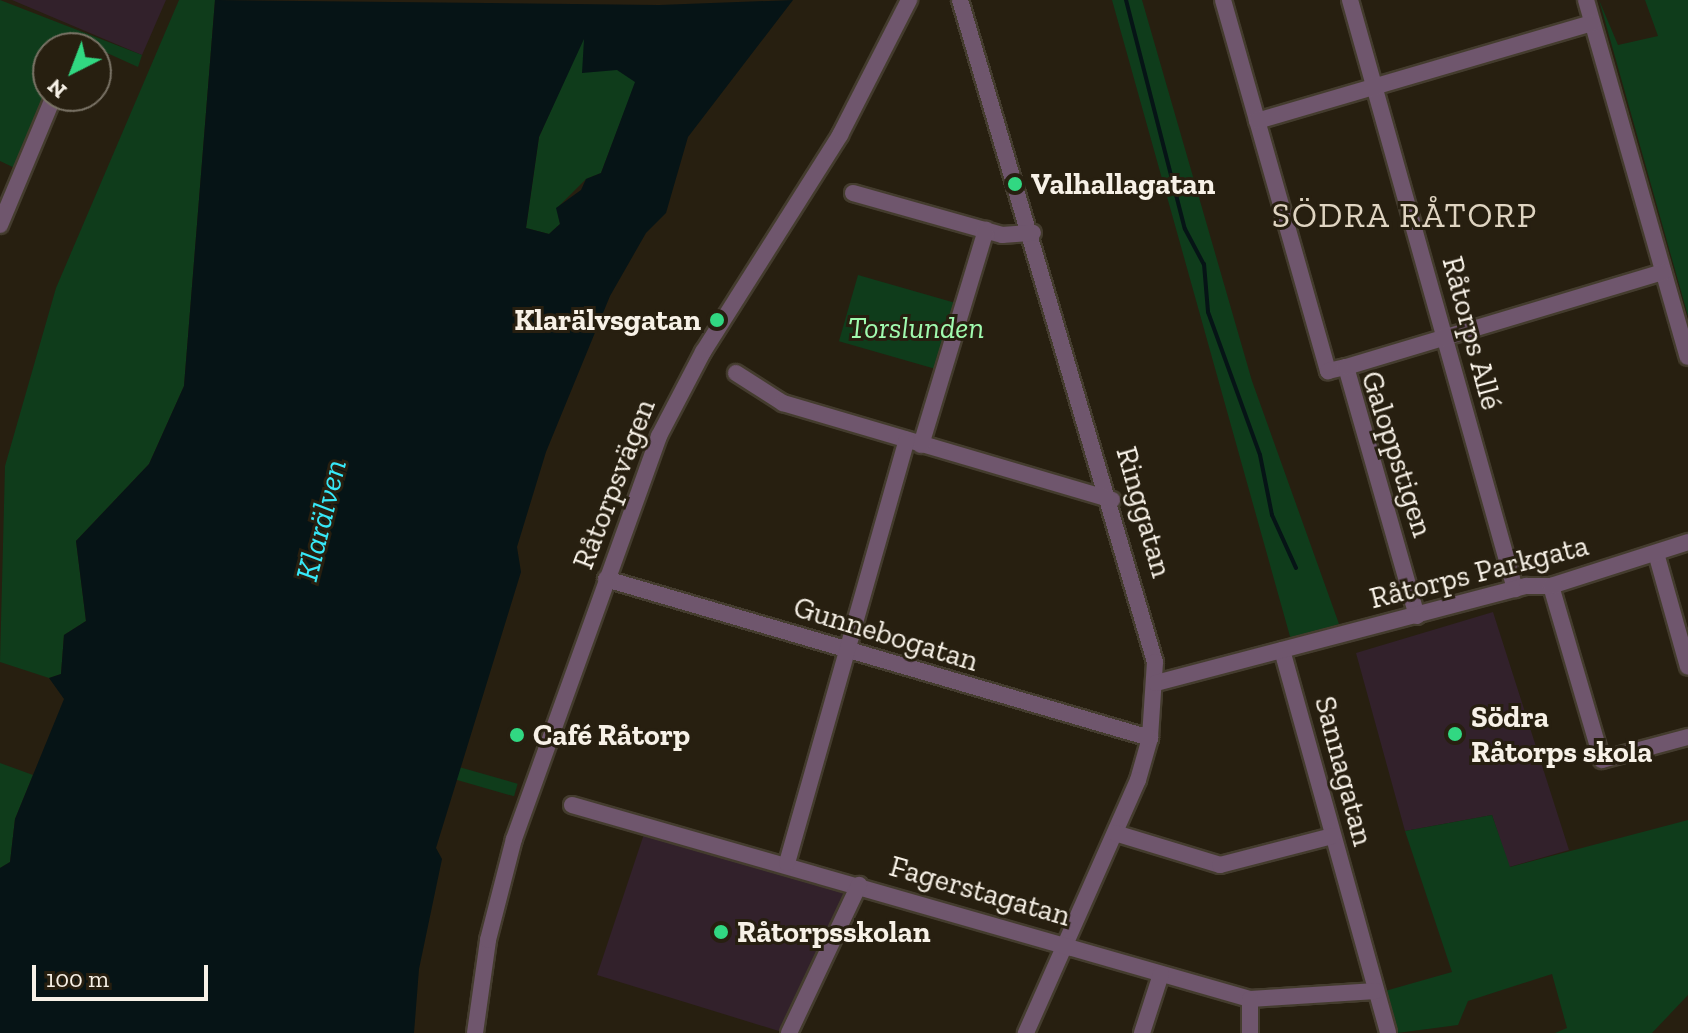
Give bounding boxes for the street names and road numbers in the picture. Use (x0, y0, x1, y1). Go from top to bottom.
street label: Råtorps Allé (1434, 252, 1510, 414)
street label: Galoppstigen (1353, 367, 1441, 541)
street label: Råtorpsvägen (565, 394, 663, 574)
street label: Ringgatan (1108, 442, 1180, 582)
street label: Råtorps Parkgata (1366, 527, 1592, 617)
street label: Gunnebogatan (789, 589, 983, 679)
street label: Sannagatan (1307, 692, 1381, 850)
street label: Fagerstagatan (885, 848, 1075, 934)

